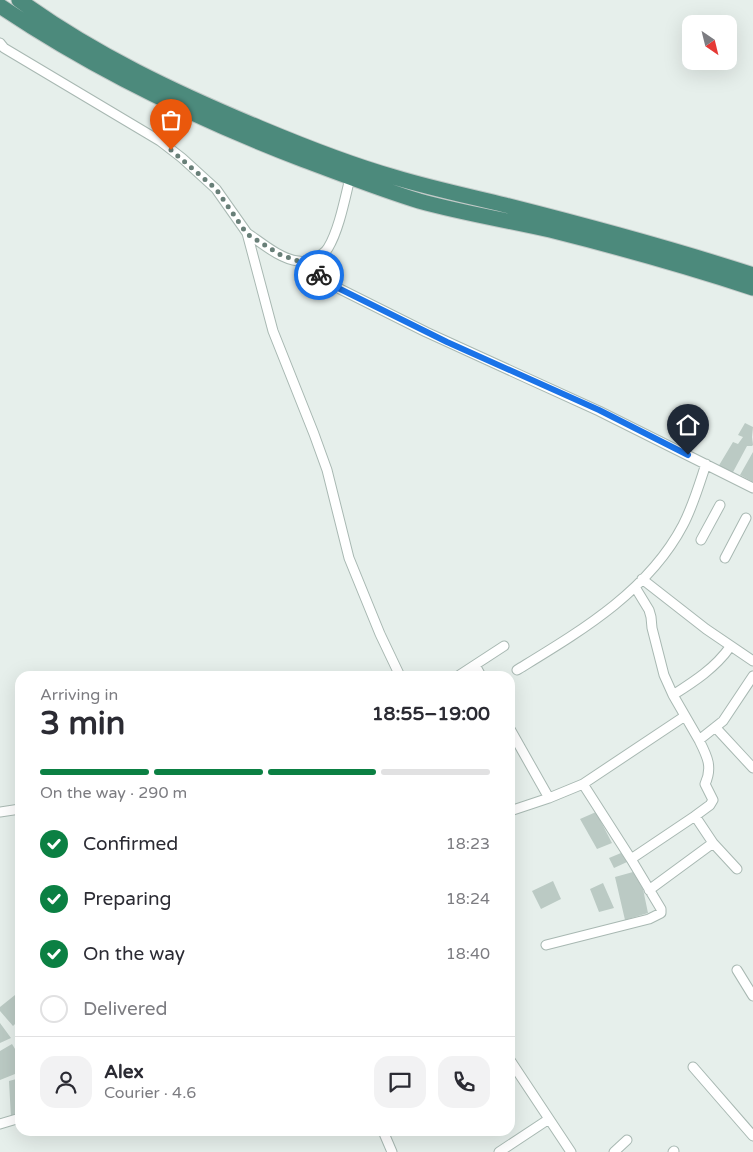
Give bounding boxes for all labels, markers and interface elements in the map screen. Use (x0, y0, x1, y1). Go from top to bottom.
north arrow (682, 15, 738, 70)
map controls (682, 15, 737, 70)
pin (150, 99, 192, 150)
icon: bag (157, 106, 185, 134)
courier (294, 250, 344, 300)
icon: bike (305, 261, 333, 289)
pin (667, 404, 709, 455)
icon: home (674, 411, 702, 439)
text: Arriving in (40, 685, 118, 705)
text: 18:55–19:00 (372, 703, 490, 725)
text: 3 min (40, 705, 125, 743)
text: On the way · 290 m (40, 783, 187, 803)
icon: check (40, 830, 68, 858)
text: Confirmed (83, 833, 178, 855)
text: 18:23 (446, 834, 490, 854)
icon: check (40, 885, 68, 913)
text: Preparing (83, 888, 172, 910)
text: 18:24 (446, 889, 490, 909)
icon: check (40, 940, 68, 968)
text: On the way (83, 943, 185, 965)
text: 18:40 (446, 944, 490, 964)
text: Delivered (83, 998, 168, 1020)
button: person (40, 1056, 92, 1108)
button: chat (374, 1056, 426, 1108)
button: phone (438, 1056, 490, 1108)
text: Alex (104, 1061, 144, 1083)
text: Courier · 4.6 (104, 1083, 196, 1103)

